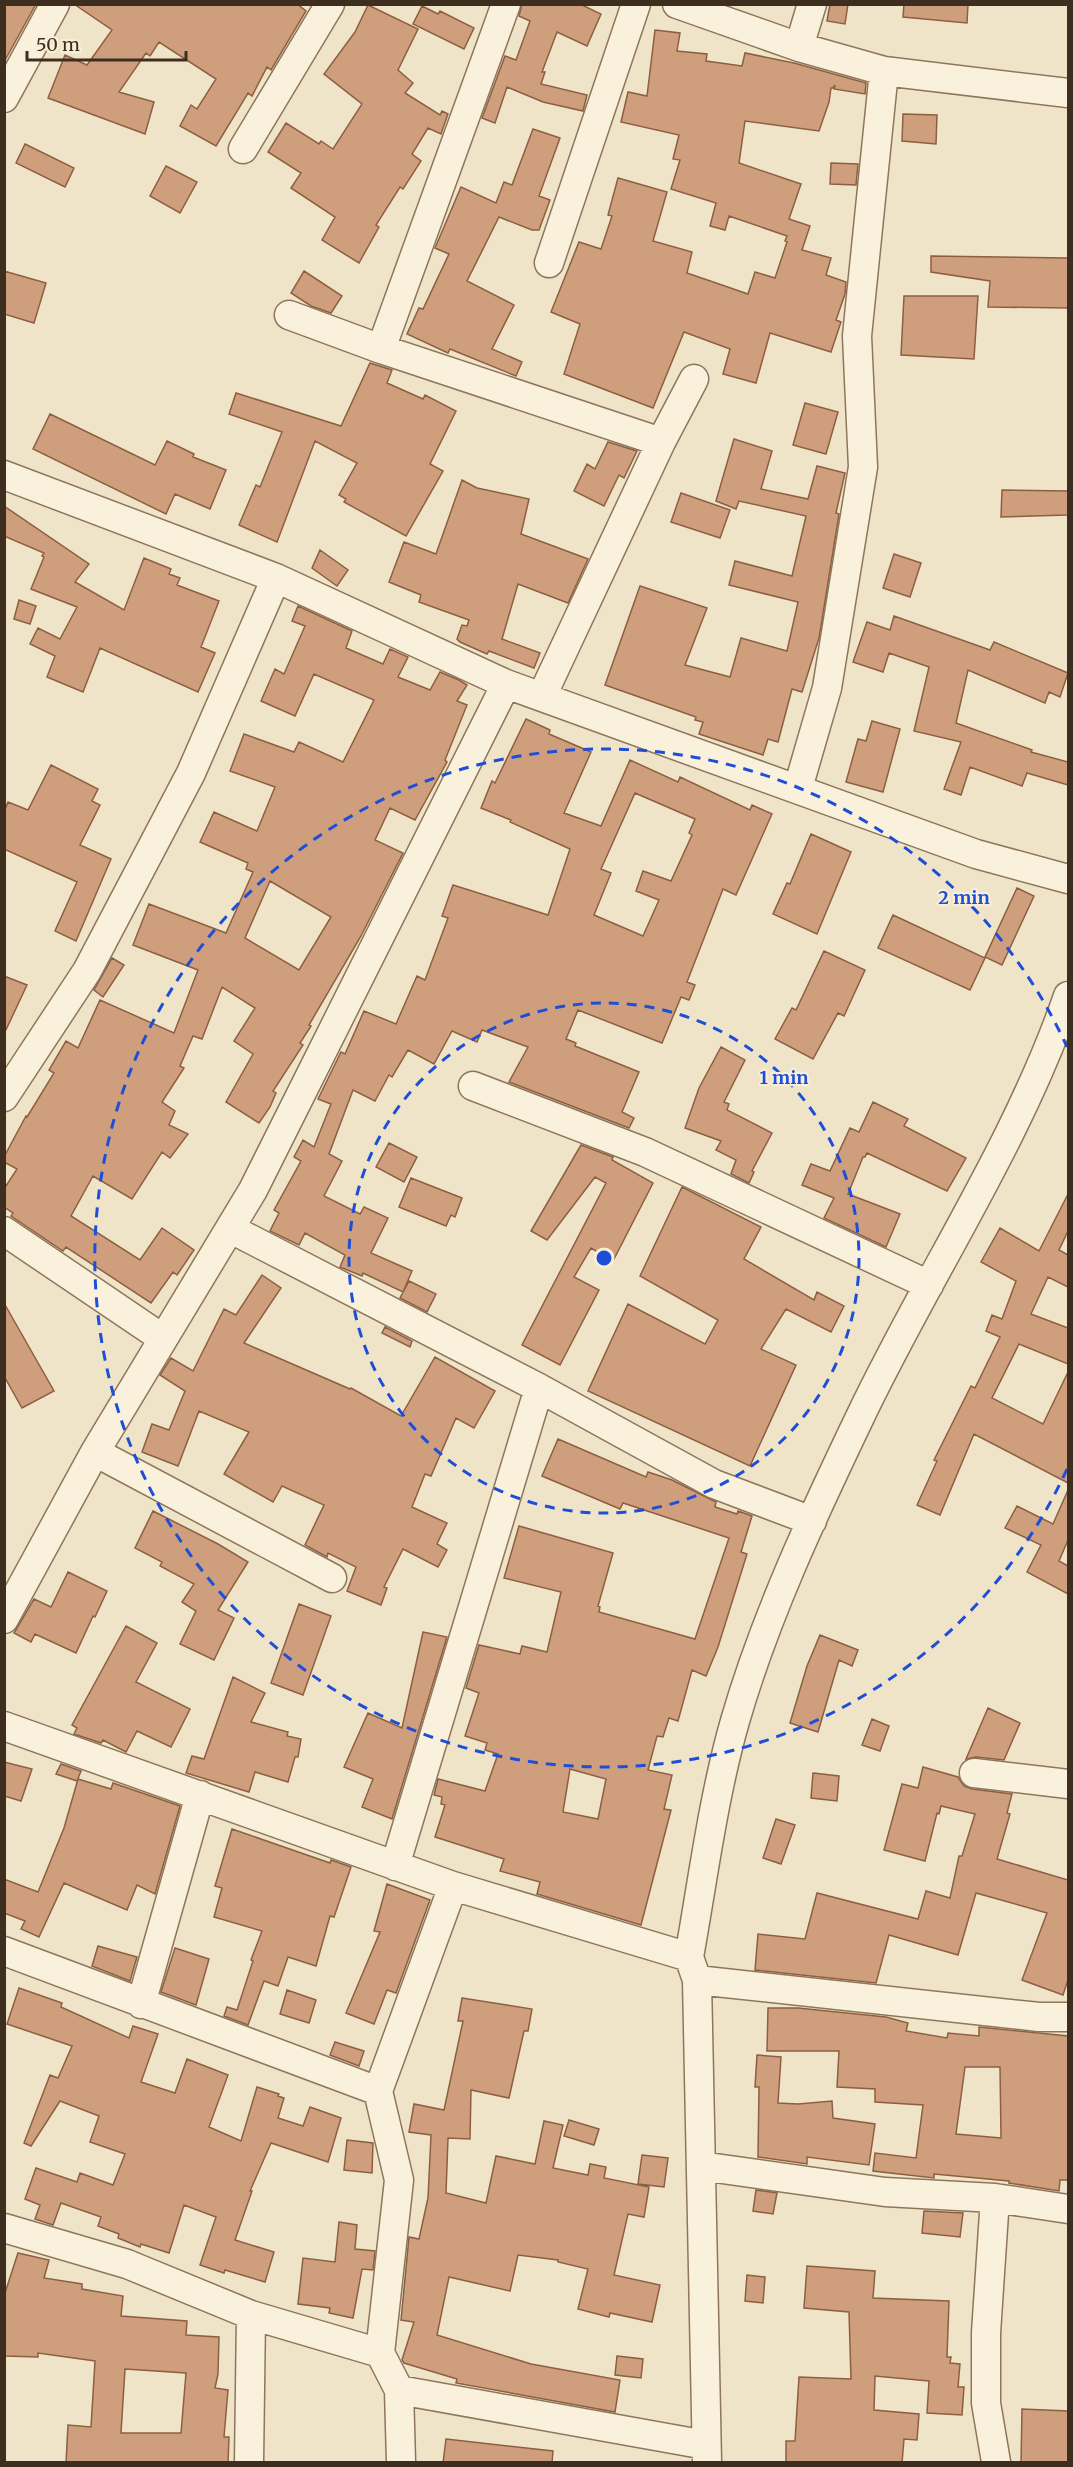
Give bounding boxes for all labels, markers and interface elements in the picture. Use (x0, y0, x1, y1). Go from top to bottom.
scale bar (27, 24, 186, 62)
text: 50 m (36, 33, 80, 56)
text: 2 min (938, 886, 990, 909)
text: 1 min (759, 1066, 809, 1089)
centre of rings (594, 1248, 614, 1268)

